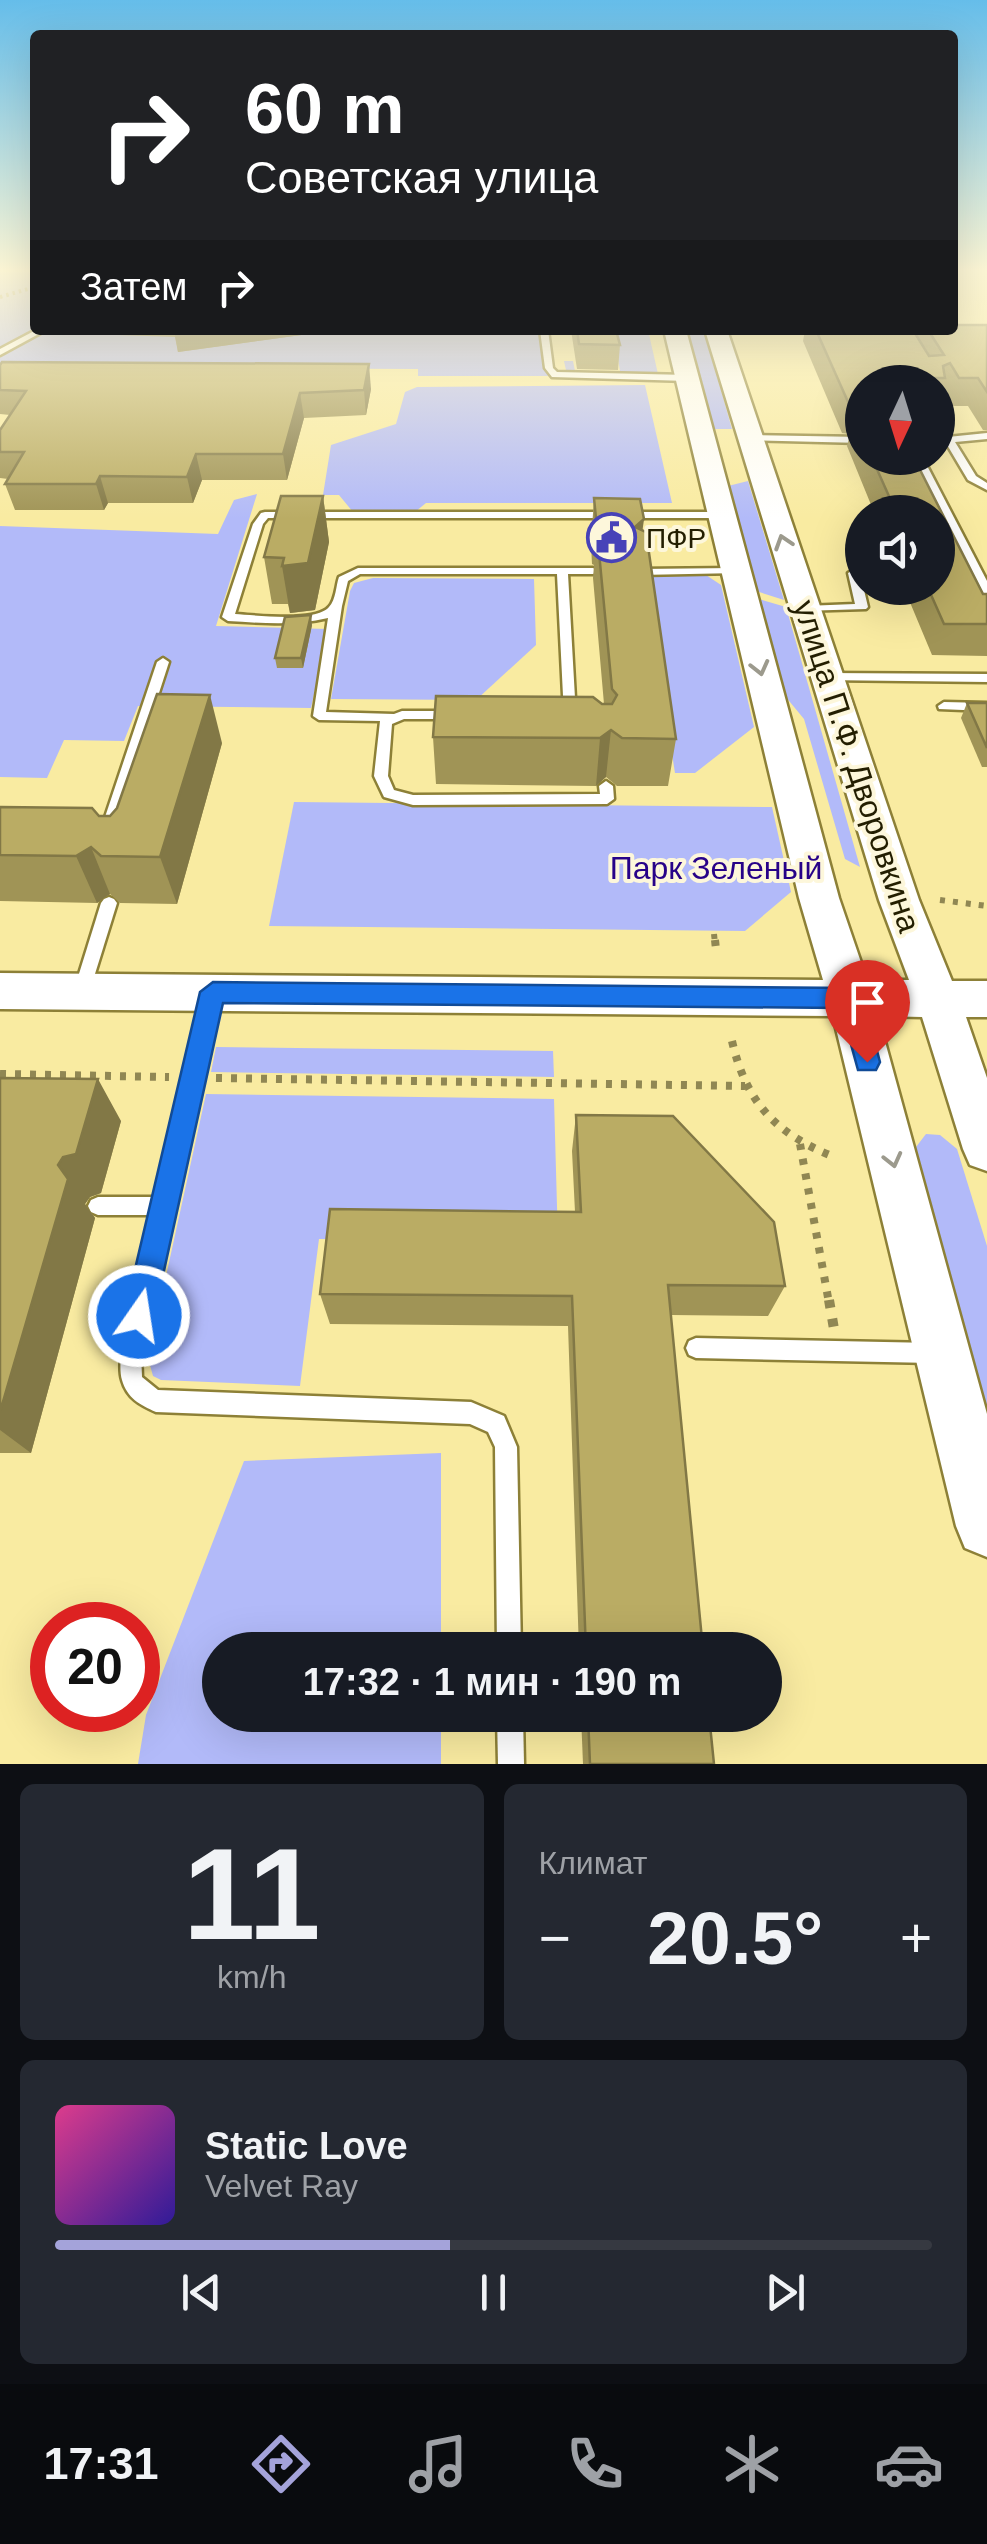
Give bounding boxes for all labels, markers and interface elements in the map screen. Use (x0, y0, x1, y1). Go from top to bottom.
icon: right (80, 70, 210, 200)
text: 60 m (245, 70, 405, 148)
text: Советская улица (245, 152, 598, 203)
icon: right (208, 260, 263, 315)
text: Затем (80, 266, 188, 308)
north arrow (845, 365, 955, 475)
map controls (845, 365, 955, 605)
button: sound (845, 495, 955, 605)
public building icon: ПФР (585, 512, 637, 564)
place label: ПФР (646, 523, 706, 554)
one-way arrow (775, 535, 795, 552)
street label: улица П.Ф. Дворовкина (786, 595, 928, 937)
one-way arrow (749, 659, 770, 676)
park label: Парк Зеленый (610, 850, 822, 886)
pin (825, 960, 910, 1063)
icon: arrive (840, 975, 895, 1030)
one-way arrow (881, 1151, 902, 1168)
position arrow (87, 1264, 191, 1368)
speed limit sign: 20 (30, 1602, 160, 1732)
text: 17:32 · 1 мин · 190 m (303, 1661, 681, 1703)
text: 11 (183, 1821, 320, 1967)
text: Климат (539, 1845, 647, 1881)
text: 20.5° (647, 1896, 823, 1980)
text: − (539, 1907, 571, 1969)
text: + (900, 1907, 932, 1969)
text: km/h (217, 1959, 286, 1995)
text: Static Love (205, 2125, 408, 2167)
text: Velvet Ray (205, 2168, 358, 2204)
icon: previous (174, 2265, 229, 2320)
icon: pause (466, 2265, 521, 2320)
icon: next (758, 2265, 813, 2320)
icon: directions (246, 2429, 316, 2499)
icon: music (403, 2429, 473, 2499)
icon: phone (560, 2429, 630, 2499)
icon: climate (717, 2429, 787, 2499)
icon: car (874, 2429, 944, 2499)
text: 17:31 (43, 2438, 159, 2489)

